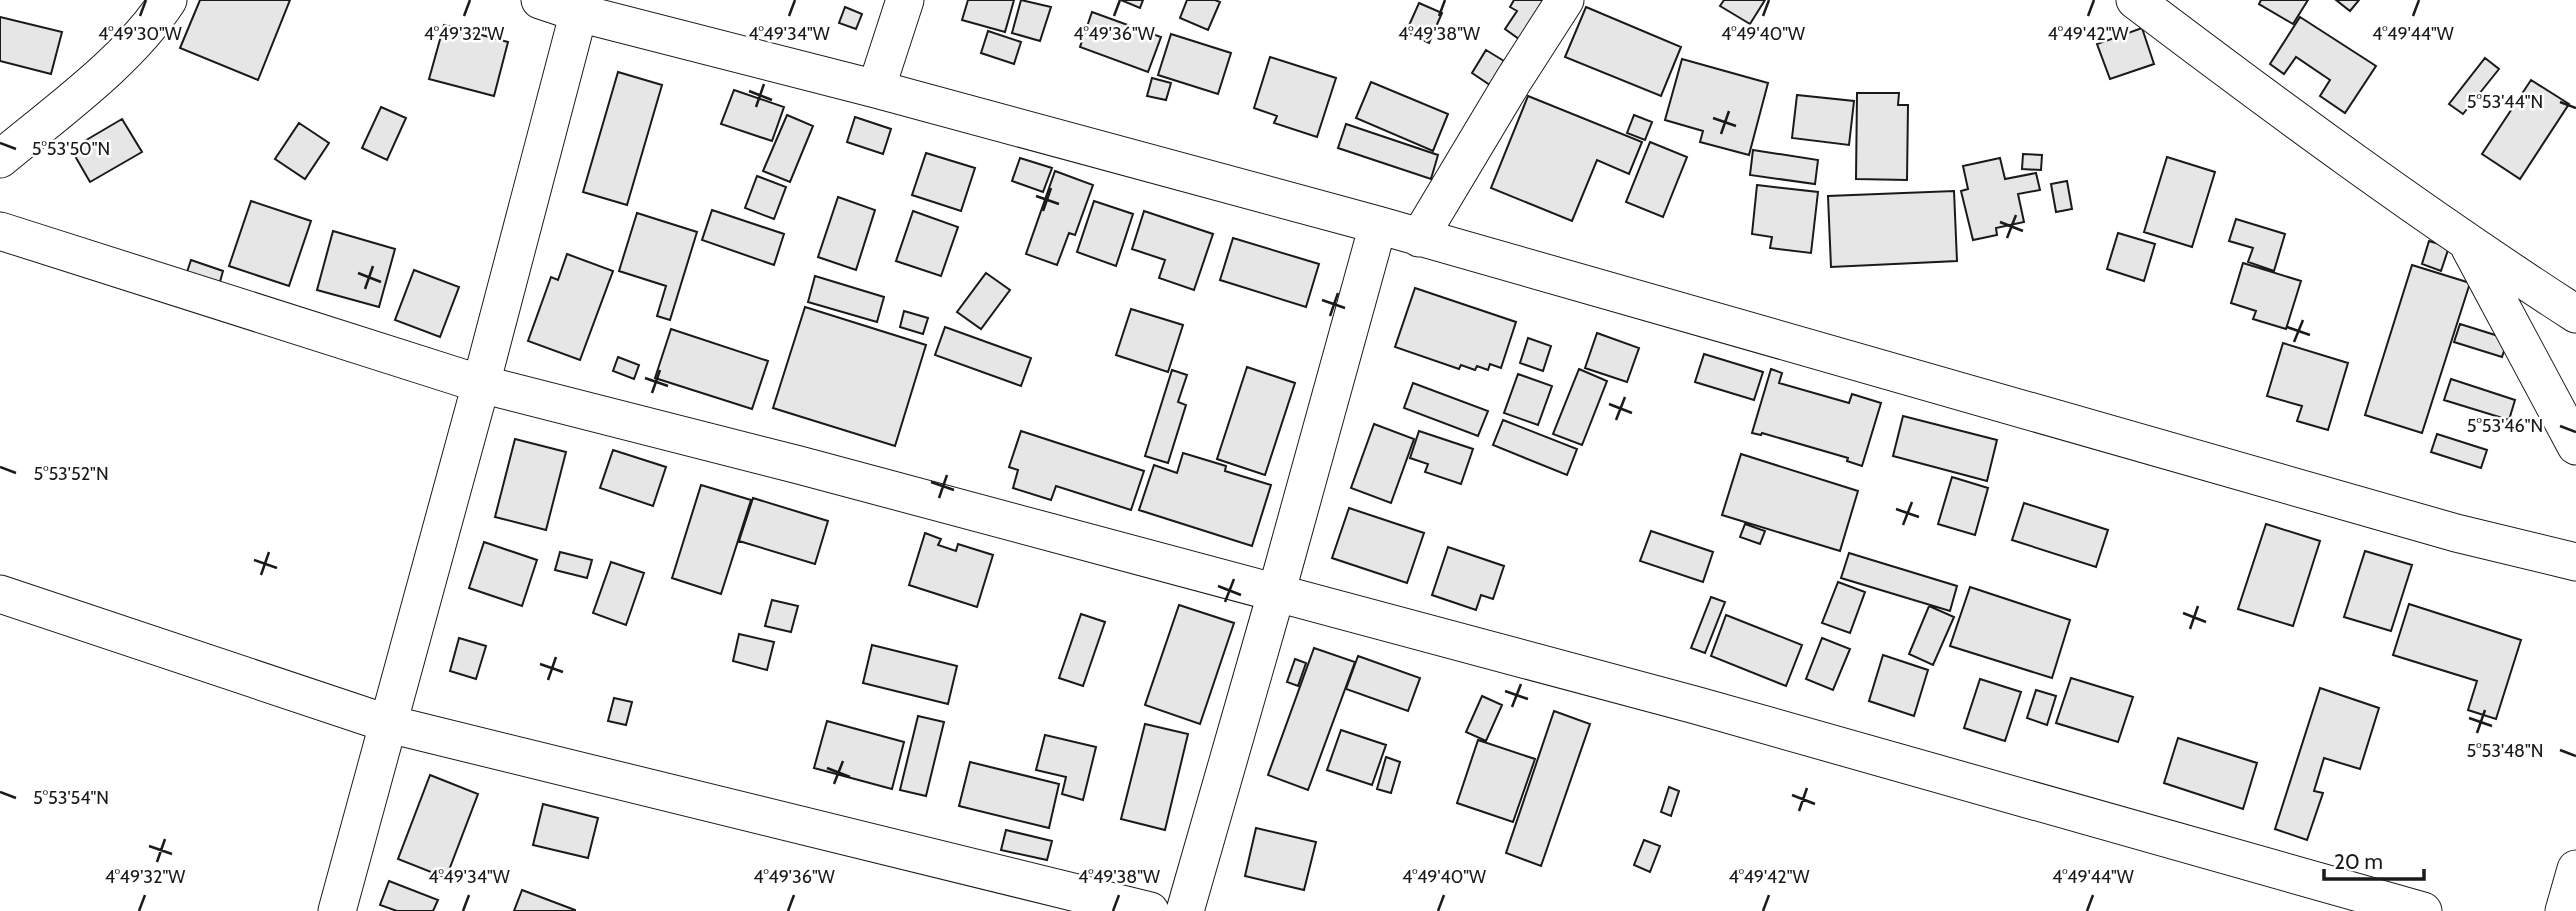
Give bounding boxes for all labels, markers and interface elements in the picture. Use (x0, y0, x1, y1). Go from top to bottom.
text: 4°49'30"W (98, 23, 182, 45)
text: 4°49'32"W (424, 23, 504, 45)
text: 4°49'34"W (748, 23, 830, 45)
text: 4°49'36"W (1073, 23, 1155, 45)
text: 4°49'38"W (1398, 23, 1480, 45)
text: 4°49'40"W (1721, 23, 1805, 45)
text: 4°49'42"W (2047, 23, 2129, 45)
text: 4°49'44"W (2372, 23, 2454, 45)
text: 5°53'44"N (2467, 91, 2543, 113)
text: 5°53'50"N (32, 138, 110, 160)
text: 5°53'46"N (2467, 415, 2543, 437)
text: 5°53'52"N (33, 463, 109, 485)
text: 5°53'48"N (2467, 740, 2544, 762)
text: 5°53'54"N (33, 787, 109, 809)
scale bar (2324, 838, 2424, 882)
text: 20 m (2334, 849, 2383, 874)
text: 4°49'32"W (105, 866, 185, 888)
text: 4°49'34"W (428, 866, 510, 888)
text: 4°49'36"W (753, 866, 835, 888)
text: 4°49'38"W (1078, 866, 1160, 888)
text: 4°49'40"W (1402, 866, 1486, 888)
text: 4°49'42"W (1728, 866, 1810, 888)
text: 4°49'44"W (2052, 866, 2134, 888)

